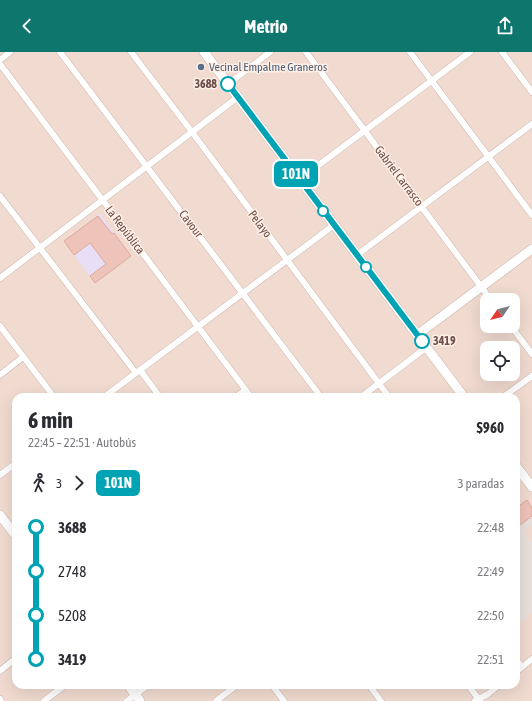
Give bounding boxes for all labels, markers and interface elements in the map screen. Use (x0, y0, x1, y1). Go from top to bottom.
icon: back (16, 15, 38, 37)
icon: share (494, 15, 516, 37)
text: Metrio (244, 16, 288, 37)
place label: Vecinal Empalme Graneros (209, 60, 327, 74)
marker: Vecinal Empalme Graneros (196, 62, 206, 72)
marker: 3688 (220, 76, 236, 92)
place label: 3688 (194, 77, 217, 91)
street label: Gabriel Carrasco (372, 143, 426, 209)
line badge: 101N (268, 161, 324, 187)
text: 101N (282, 166, 310, 182)
street label: La República (102, 203, 148, 257)
unlabelled marker (317, 205, 329, 217)
street label: Cavour (176, 207, 206, 241)
street label: Pelayo (245, 208, 275, 241)
unlabelled marker (360, 261, 372, 273)
north arrow (480, 293, 520, 333)
map controls (480, 293, 520, 381)
marker: 3419 (414, 333, 430, 349)
place label: 3419 (433, 334, 456, 348)
button: locate (480, 341, 520, 381)
text: 6 min (28, 407, 73, 433)
text: $960 (477, 419, 504, 436)
text: 22:45 – 22:51 · Autobús (28, 435, 136, 450)
icon: walk (28, 472, 50, 494)
icon: forward (68, 472, 90, 494)
text: 101N (104, 475, 132, 491)
text: 3 (56, 476, 62, 491)
text: 3 paradas (457, 476, 504, 491)
text: 3688 (58, 519, 86, 536)
text: 22:48 (477, 520, 504, 535)
text: 2748 (58, 563, 86, 580)
text: 22:49 (477, 564, 504, 579)
text: 5208 (58, 607, 86, 624)
text: 22:50 (477, 608, 504, 623)
text: 3419 (58, 651, 86, 668)
text: 22:51 (477, 652, 504, 667)

